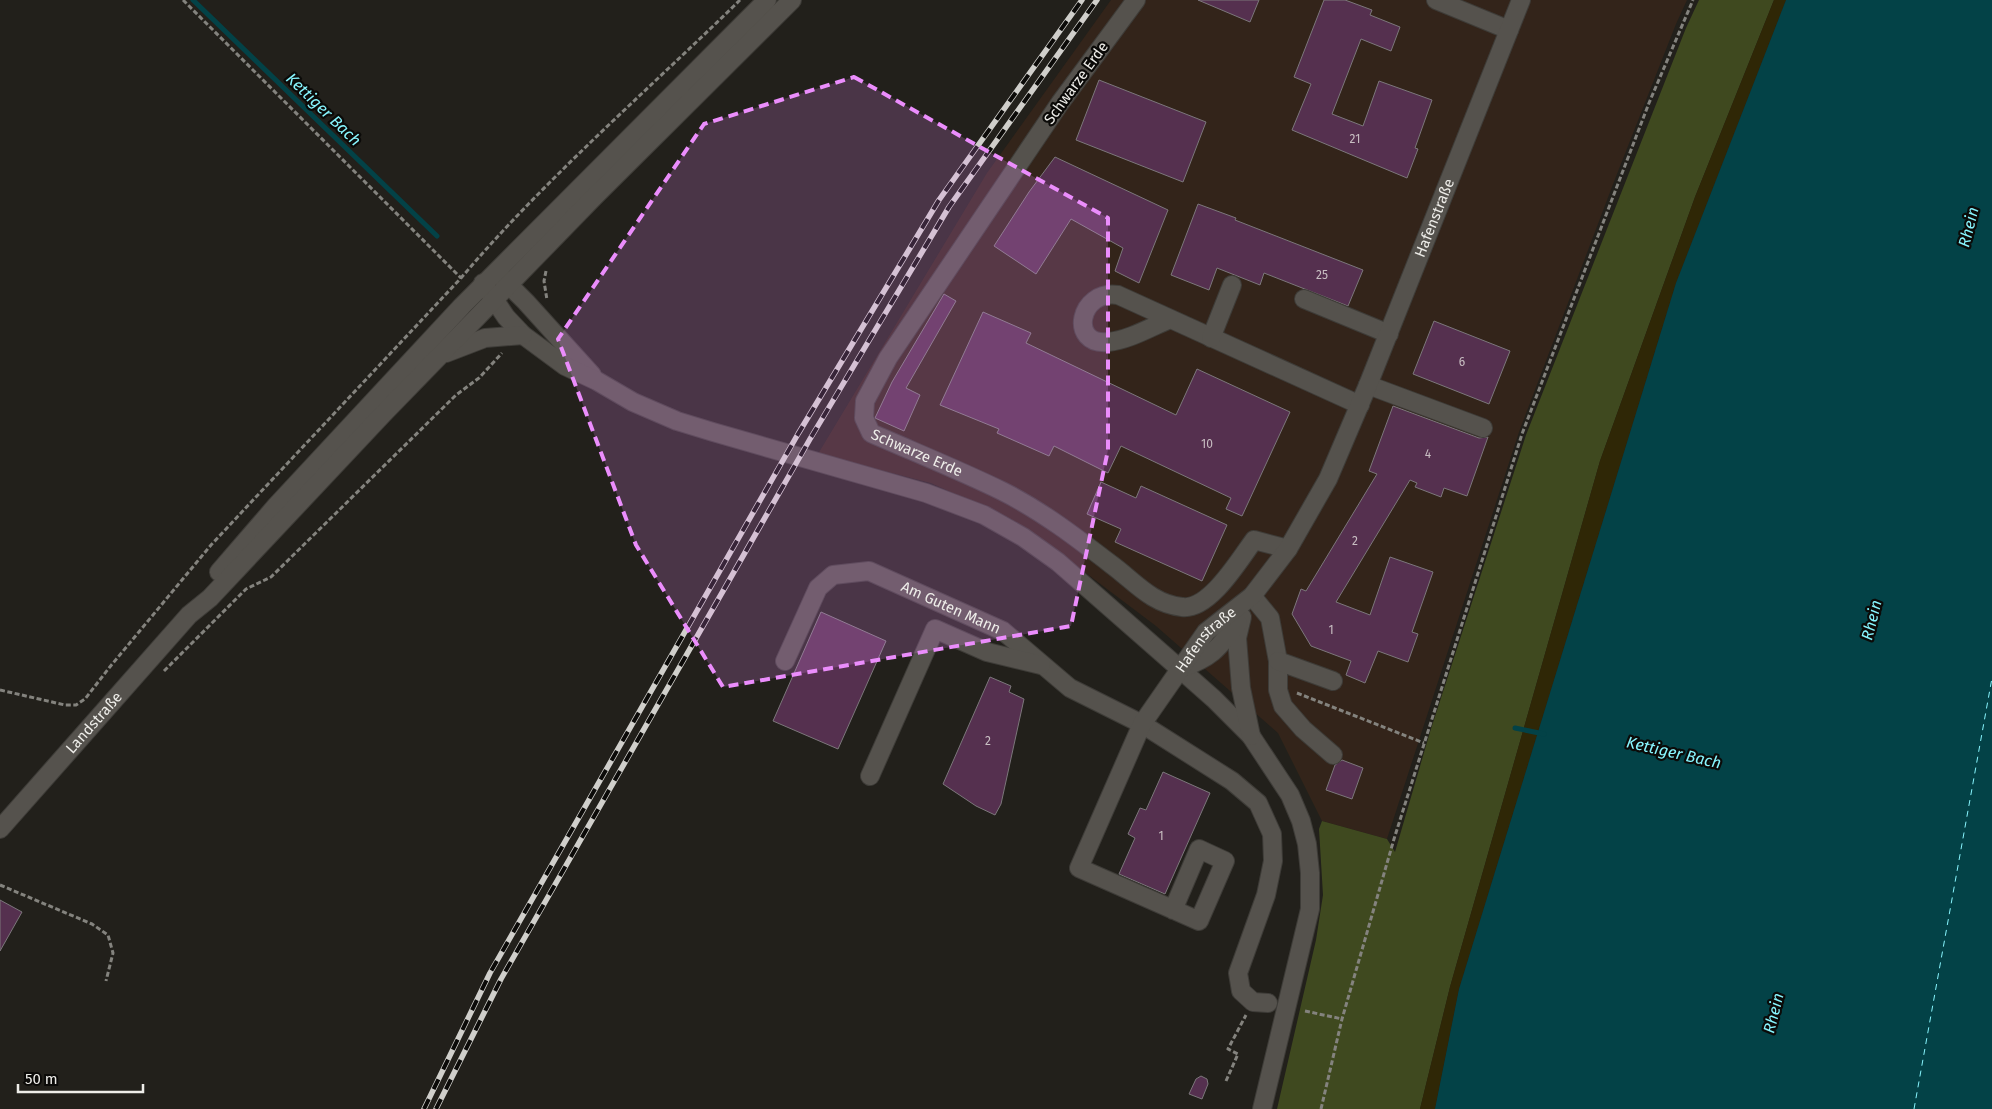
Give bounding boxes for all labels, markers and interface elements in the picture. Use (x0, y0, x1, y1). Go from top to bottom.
street label: Schwarze Erde (1040, 38, 1112, 128)
water label: Kettiger Bach (282, 69, 365, 150)
house number: 21 (1350, 132, 1360, 146)
street label: Hafenstraße (1411, 176, 1458, 260)
water label: Rhein (1954, 205, 1983, 249)
house number: 25 (1316, 268, 1328, 282)
house number: 6 (1459, 355, 1465, 369)
street label: Schwarze Erde (868, 425, 965, 481)
house number: 10 (1201, 437, 1213, 451)
house number: 4 (1425, 447, 1432, 461)
house number: 2 (1352, 534, 1358, 548)
street label: Am Guten Mann (898, 578, 1004, 638)
water label: Rhein (1857, 598, 1886, 642)
street label: Hafenstraße (1172, 603, 1240, 676)
house number: 1 (1328, 623, 1334, 637)
street label: Landstraße (62, 688, 126, 757)
water label: Kettiger Bach (1625, 732, 1723, 773)
house number: 2 (985, 734, 991, 748)
house number: 1 (1158, 829, 1164, 843)
water label: Rhein (1759, 991, 1788, 1035)
scale bar (18, 1062, 142, 1094)
text: 50 m (25, 1070, 58, 1088)

